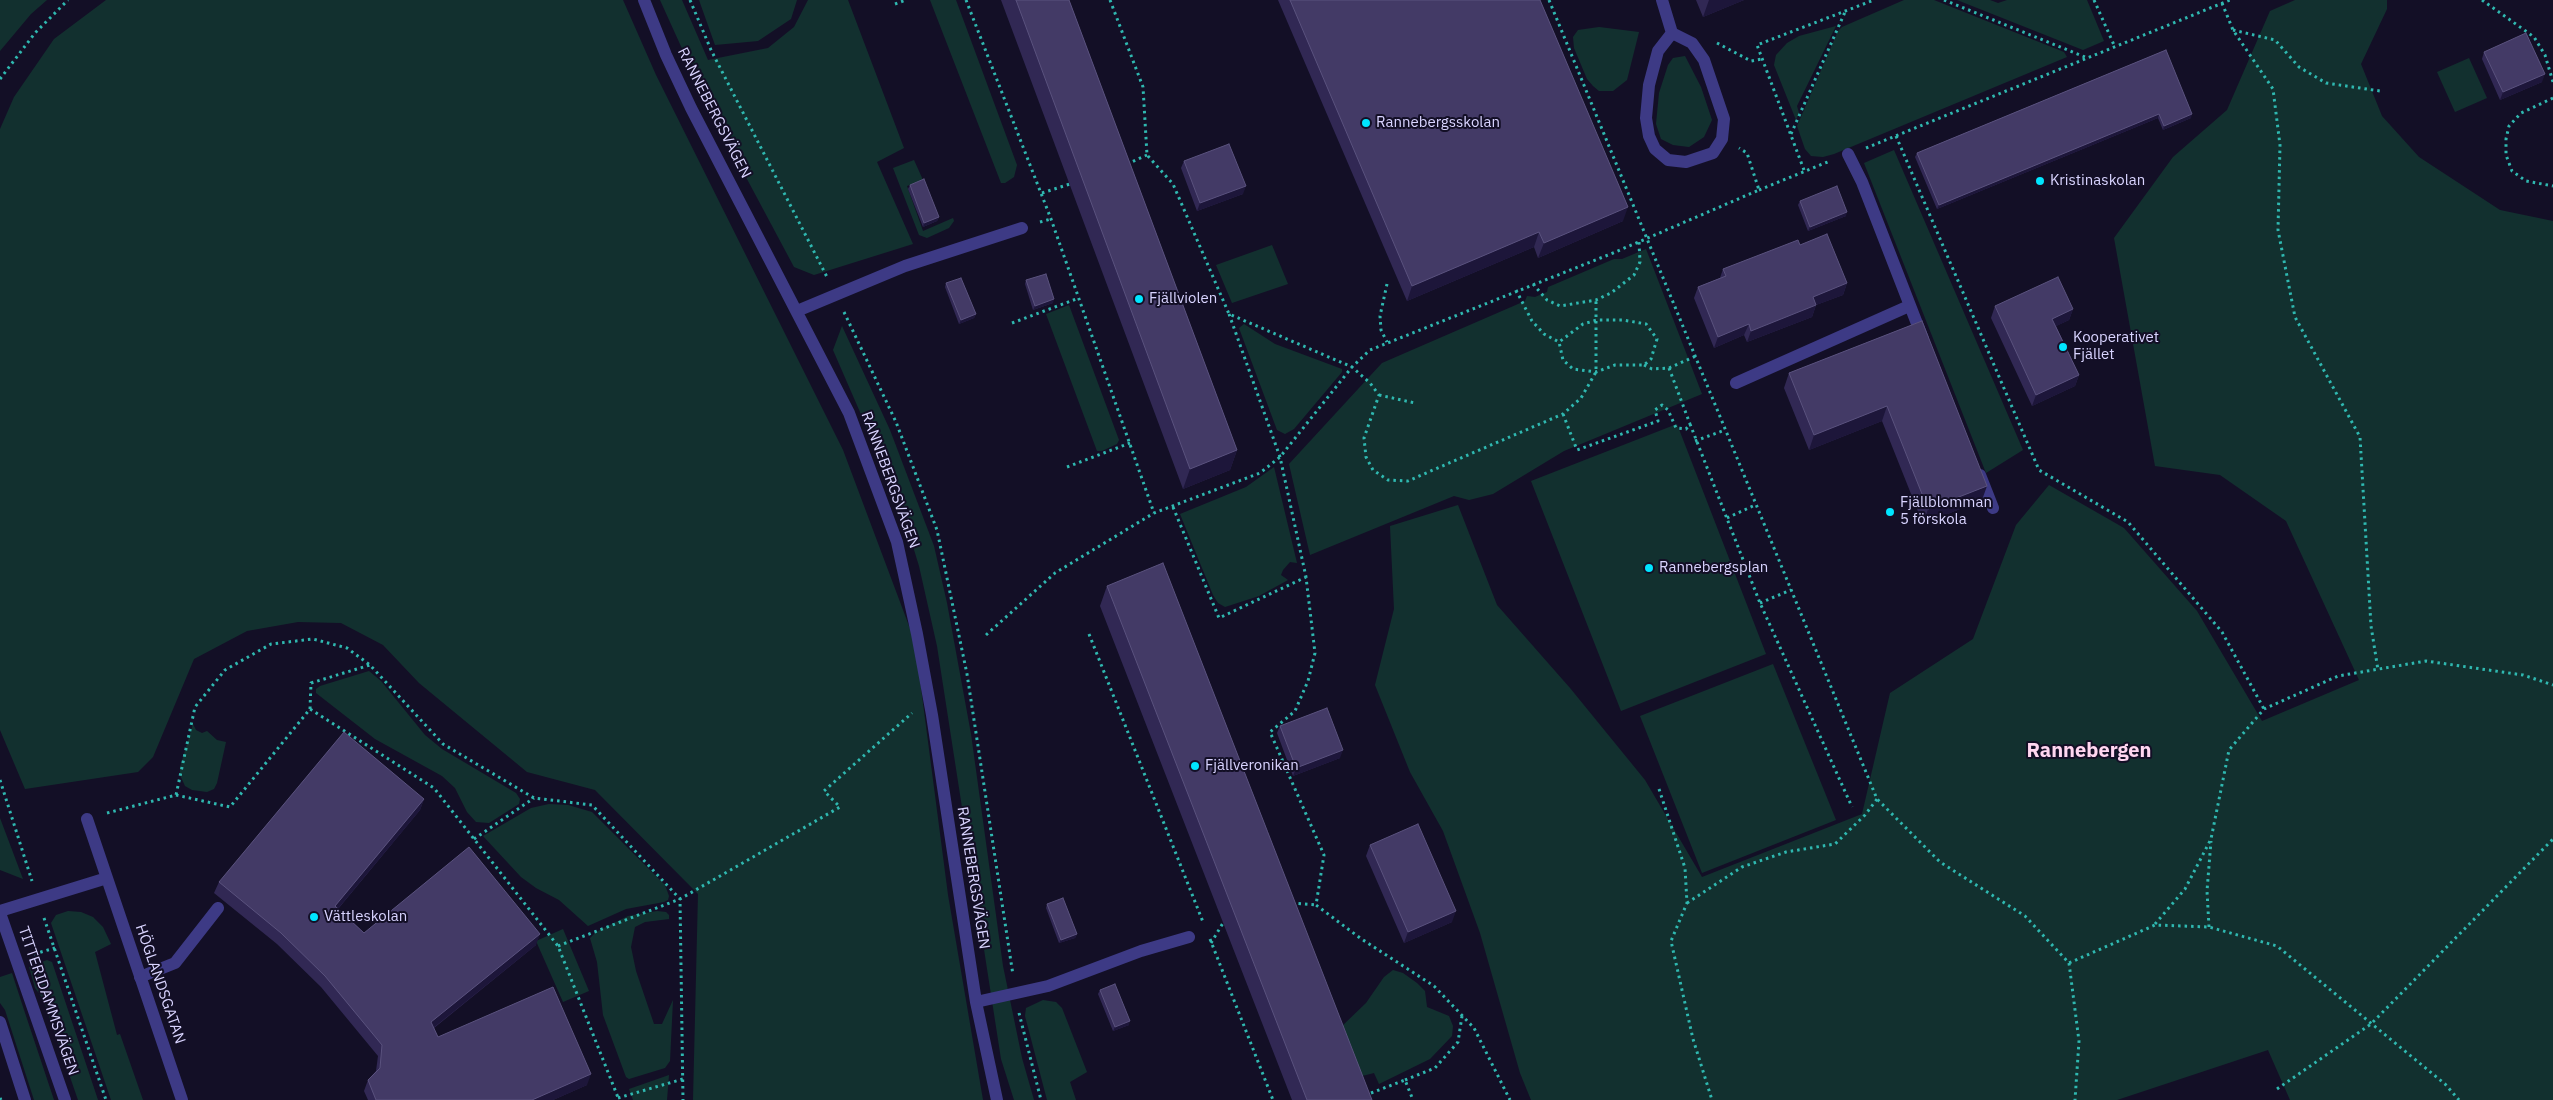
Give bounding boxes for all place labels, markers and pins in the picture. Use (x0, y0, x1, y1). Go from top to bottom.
place label: Rannebergsskolan (1376, 114, 1500, 132)
marker: Rannebergsskolan (1360, 117, 1372, 129)
place label: Kristinaskolan (2050, 172, 2145, 190)
marker: Kristinaskolan (2034, 175, 2046, 187)
place label: Fjällviolen (1149, 290, 1217, 308)
marker: Fjällviolen (1133, 293, 1145, 305)
place label: Kooperativet Fjället (2073, 329, 2159, 364)
marker: Kooperativet Fjället (2057, 341, 2069, 353)
place label: Fjällblomman 5 förskola (1900, 494, 1992, 529)
marker: Fjällblomman 5 förskola (1884, 506, 1896, 518)
place label: Rannebergsplan (1659, 559, 1768, 577)
marker: Rannebergsplan (1643, 562, 1655, 574)
place label: Fjällveronikan (1205, 757, 1299, 775)
marker: Fjällveronikan (1189, 760, 1201, 772)
place label: Vättleskolan (324, 908, 407, 926)
marker: Vättleskolan (308, 911, 320, 923)

